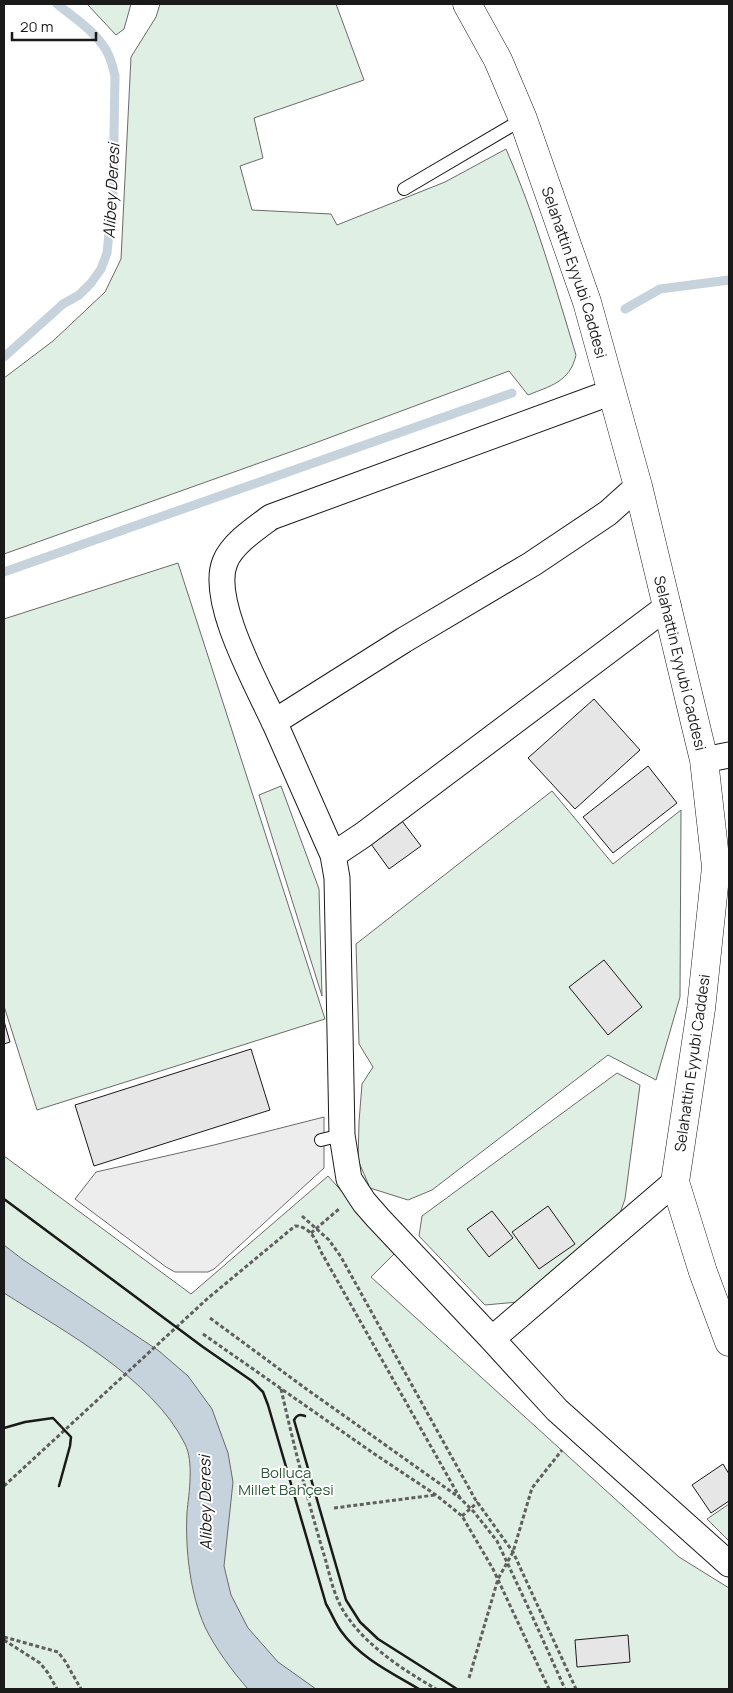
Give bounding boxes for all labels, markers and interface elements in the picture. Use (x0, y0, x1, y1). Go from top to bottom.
scale bar (12, 10, 96, 42)
text: 20 m (20, 16, 53, 37)
water label: Alibey Deresi (98, 141, 125, 239)
street label: Selahattin Eyyubi Caddesi (537, 184, 613, 360)
street label: Selahattin Eyyubi Caddesi (649, 573, 712, 753)
street label: Selahattin Eyyubi Caddesi (669, 973, 715, 1153)
water label: Alibey Deresi (193, 1453, 217, 1551)
park label: Bolluca Millet Bahçesi (238, 1462, 334, 1500)

